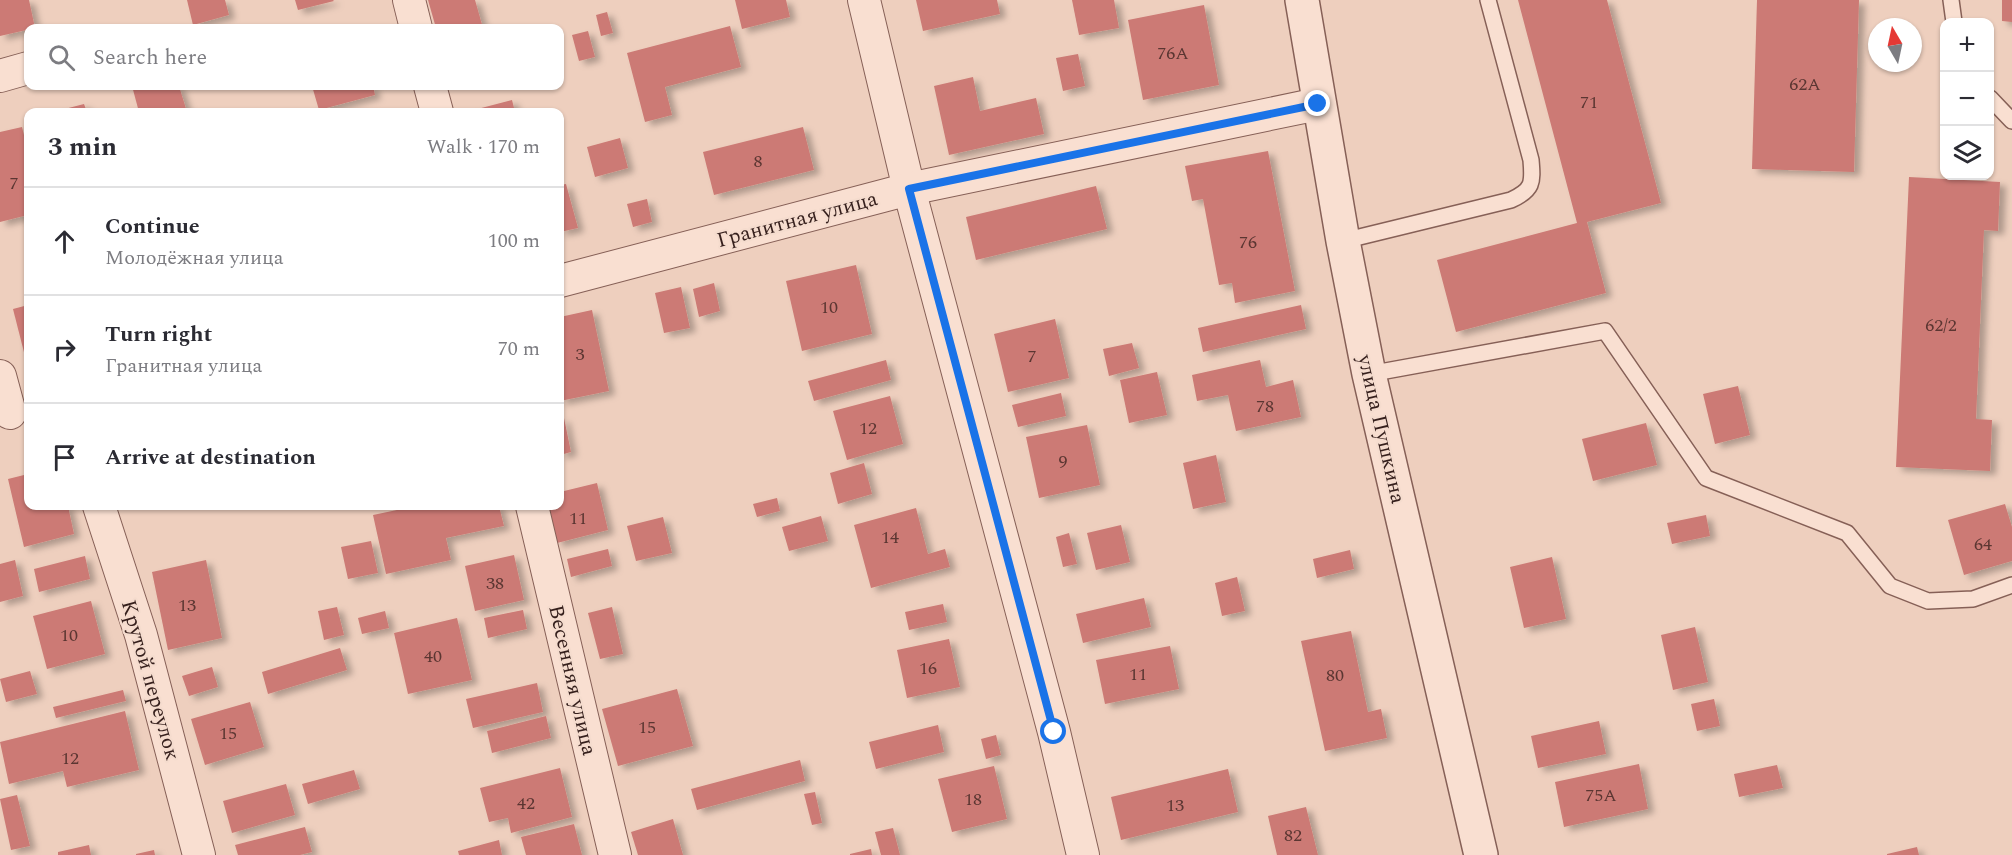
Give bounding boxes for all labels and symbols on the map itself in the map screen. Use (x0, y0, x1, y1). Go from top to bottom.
north arrow (1868, 18, 1922, 72)
house number: 76А (1157, 40, 1189, 67)
house number: 62А (1789, 71, 1821, 98)
house number: 71 (1580, 89, 1598, 116)
route end (1304, 90, 1330, 116)
house number: 8 (754, 148, 763, 175)
house number: 7 (10, 170, 19, 197)
street label: Гранитная улица (713, 183, 882, 257)
house number: 76 (1239, 229, 1257, 256)
house number: 10 (820, 294, 838, 321)
house number: 62/2 (1925, 312, 1957, 339)
house number: 3 (576, 341, 585, 368)
house number: 7 (1028, 343, 1037, 370)
street label: улица Пушкина (1348, 350, 1414, 508)
house number: 78 (1256, 393, 1274, 420)
house number: 12 (859, 415, 877, 442)
house number: 9 (1059, 448, 1068, 475)
house number: 11 (569, 505, 587, 532)
house number: 14 (881, 524, 899, 551)
house number: 64 (1974, 531, 1992, 558)
house number: 38 (486, 570, 504, 597)
house number: 13 (178, 592, 196, 619)
street label: Крутой переулок (112, 596, 188, 765)
street label: Весенняя улица (539, 602, 605, 759)
house number: 10 (60, 622, 78, 649)
house number: 40 (424, 643, 442, 670)
house number: 16 (919, 655, 937, 682)
house number: 11 (1129, 661, 1147, 688)
house number: 80 (1326, 662, 1344, 689)
house number: 15 (638, 714, 656, 741)
route start (1040, 718, 1066, 744)
house number: 15 (219, 720, 237, 747)
house number: 12 (61, 745, 79, 772)
house number: 75А (1585, 782, 1617, 809)
house number: 18 (964, 786, 982, 813)
house number: 42 (517, 790, 535, 817)
house number: 13 (1166, 792, 1184, 819)
house number: 82 (1284, 822, 1302, 849)

